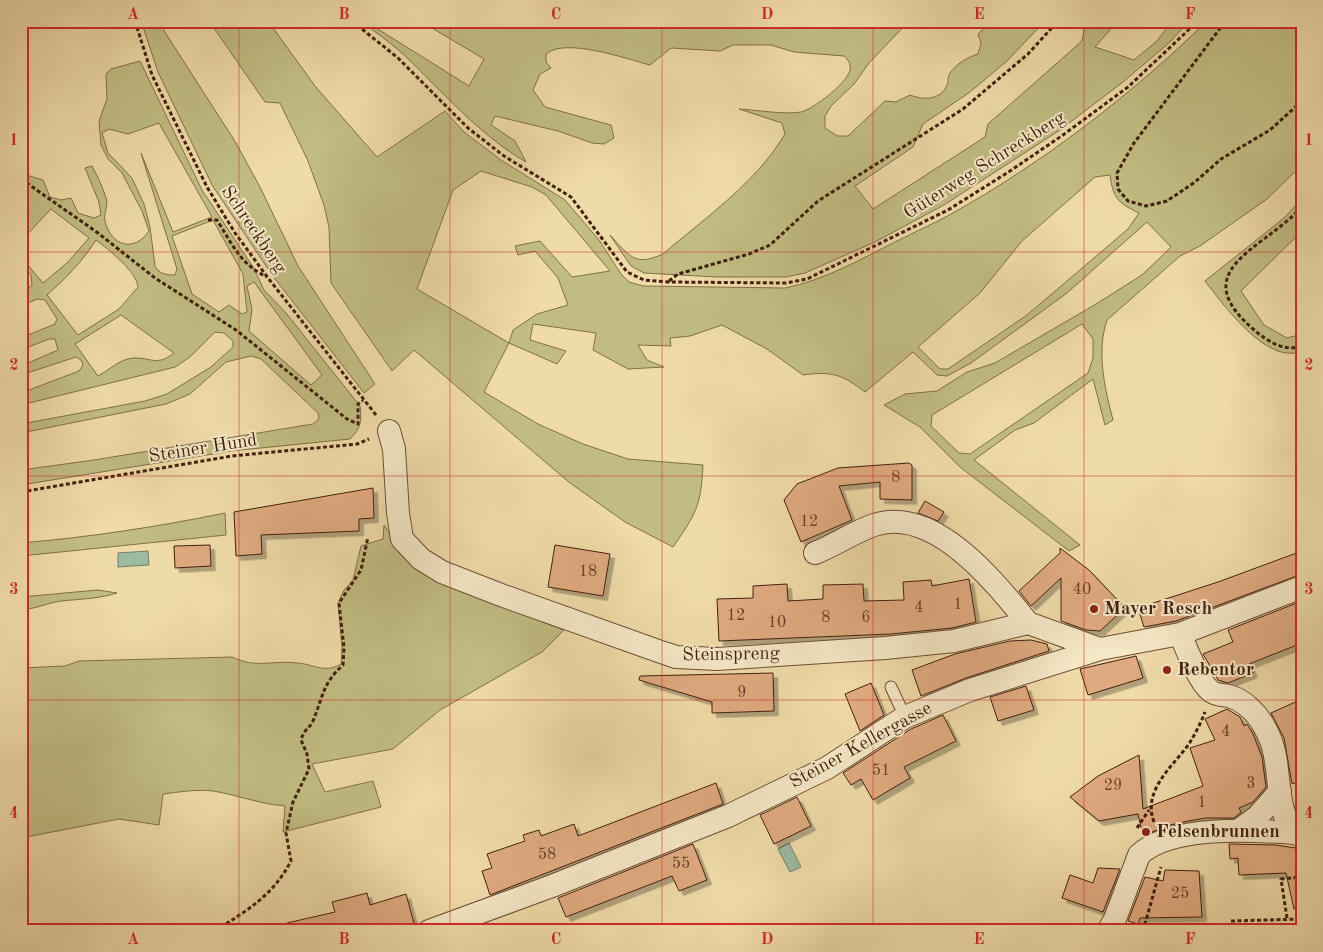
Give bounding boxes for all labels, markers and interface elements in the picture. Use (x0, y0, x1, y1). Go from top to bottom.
text: A (127, 7, 139, 23)
text: B (338, 7, 350, 23)
text: C (551, 7, 561, 23)
text: D (761, 7, 773, 23)
text: E (973, 7, 985, 23)
text: F (1185, 7, 1196, 23)
street label: Güterweg Schreckberg (901, 108, 1070, 224)
text: 1 (9, 133, 19, 149)
text: 1 (1304, 133, 1314, 149)
street label: Schreckberg (217, 183, 290, 278)
text: 2 (9, 358, 19, 374)
text: 2 (1304, 358, 1314, 374)
street label: Steiner Hund (147, 431, 259, 467)
house number: 8 (891, 470, 901, 486)
house number: 12 (800, 514, 818, 530)
house number: 18 (579, 564, 597, 580)
text: 3 (9, 582, 19, 598)
house number: 40 (1073, 582, 1091, 598)
text: 3 (1304, 582, 1314, 598)
house number: 1 (953, 597, 963, 613)
house number: 4 (914, 600, 924, 616)
place label: Mayer Resch (1104, 600, 1213, 619)
marker: Mayer Resch (1088, 603, 1100, 615)
house number: 12 (727, 608, 745, 624)
house number: 8 (821, 610, 831, 626)
house number: 6 (861, 610, 871, 626)
house number: 10 (768, 615, 786, 631)
street label: Steinspreng (682, 645, 781, 665)
place label: Rebentor (1177, 661, 1254, 680)
marker: Rebentor (1161, 664, 1173, 676)
house number: 9 (737, 685, 747, 701)
street label: Steiner Kellergasse (787, 699, 935, 793)
house number: 4 (1221, 724, 1231, 740)
house number: 51 (872, 763, 890, 779)
house number: 3 (1246, 776, 1256, 792)
house number: 29 (1104, 778, 1122, 794)
house number: 1 (1197, 795, 1207, 811)
text: 4 (9, 806, 19, 822)
text: 4 (1304, 806, 1314, 822)
place label: Felsenbrunnen (1156, 823, 1280, 842)
marker: Felsenbrunnen (1140, 826, 1152, 838)
house number: 58 (538, 847, 556, 863)
house number: 55 (672, 856, 690, 872)
house number: 25 (1171, 886, 1189, 902)
text: A (127, 932, 139, 948)
text: B (338, 932, 350, 948)
text: C (551, 932, 561, 948)
text: D (761, 932, 773, 948)
text: E (973, 932, 985, 948)
text: F (1185, 932, 1196, 948)

